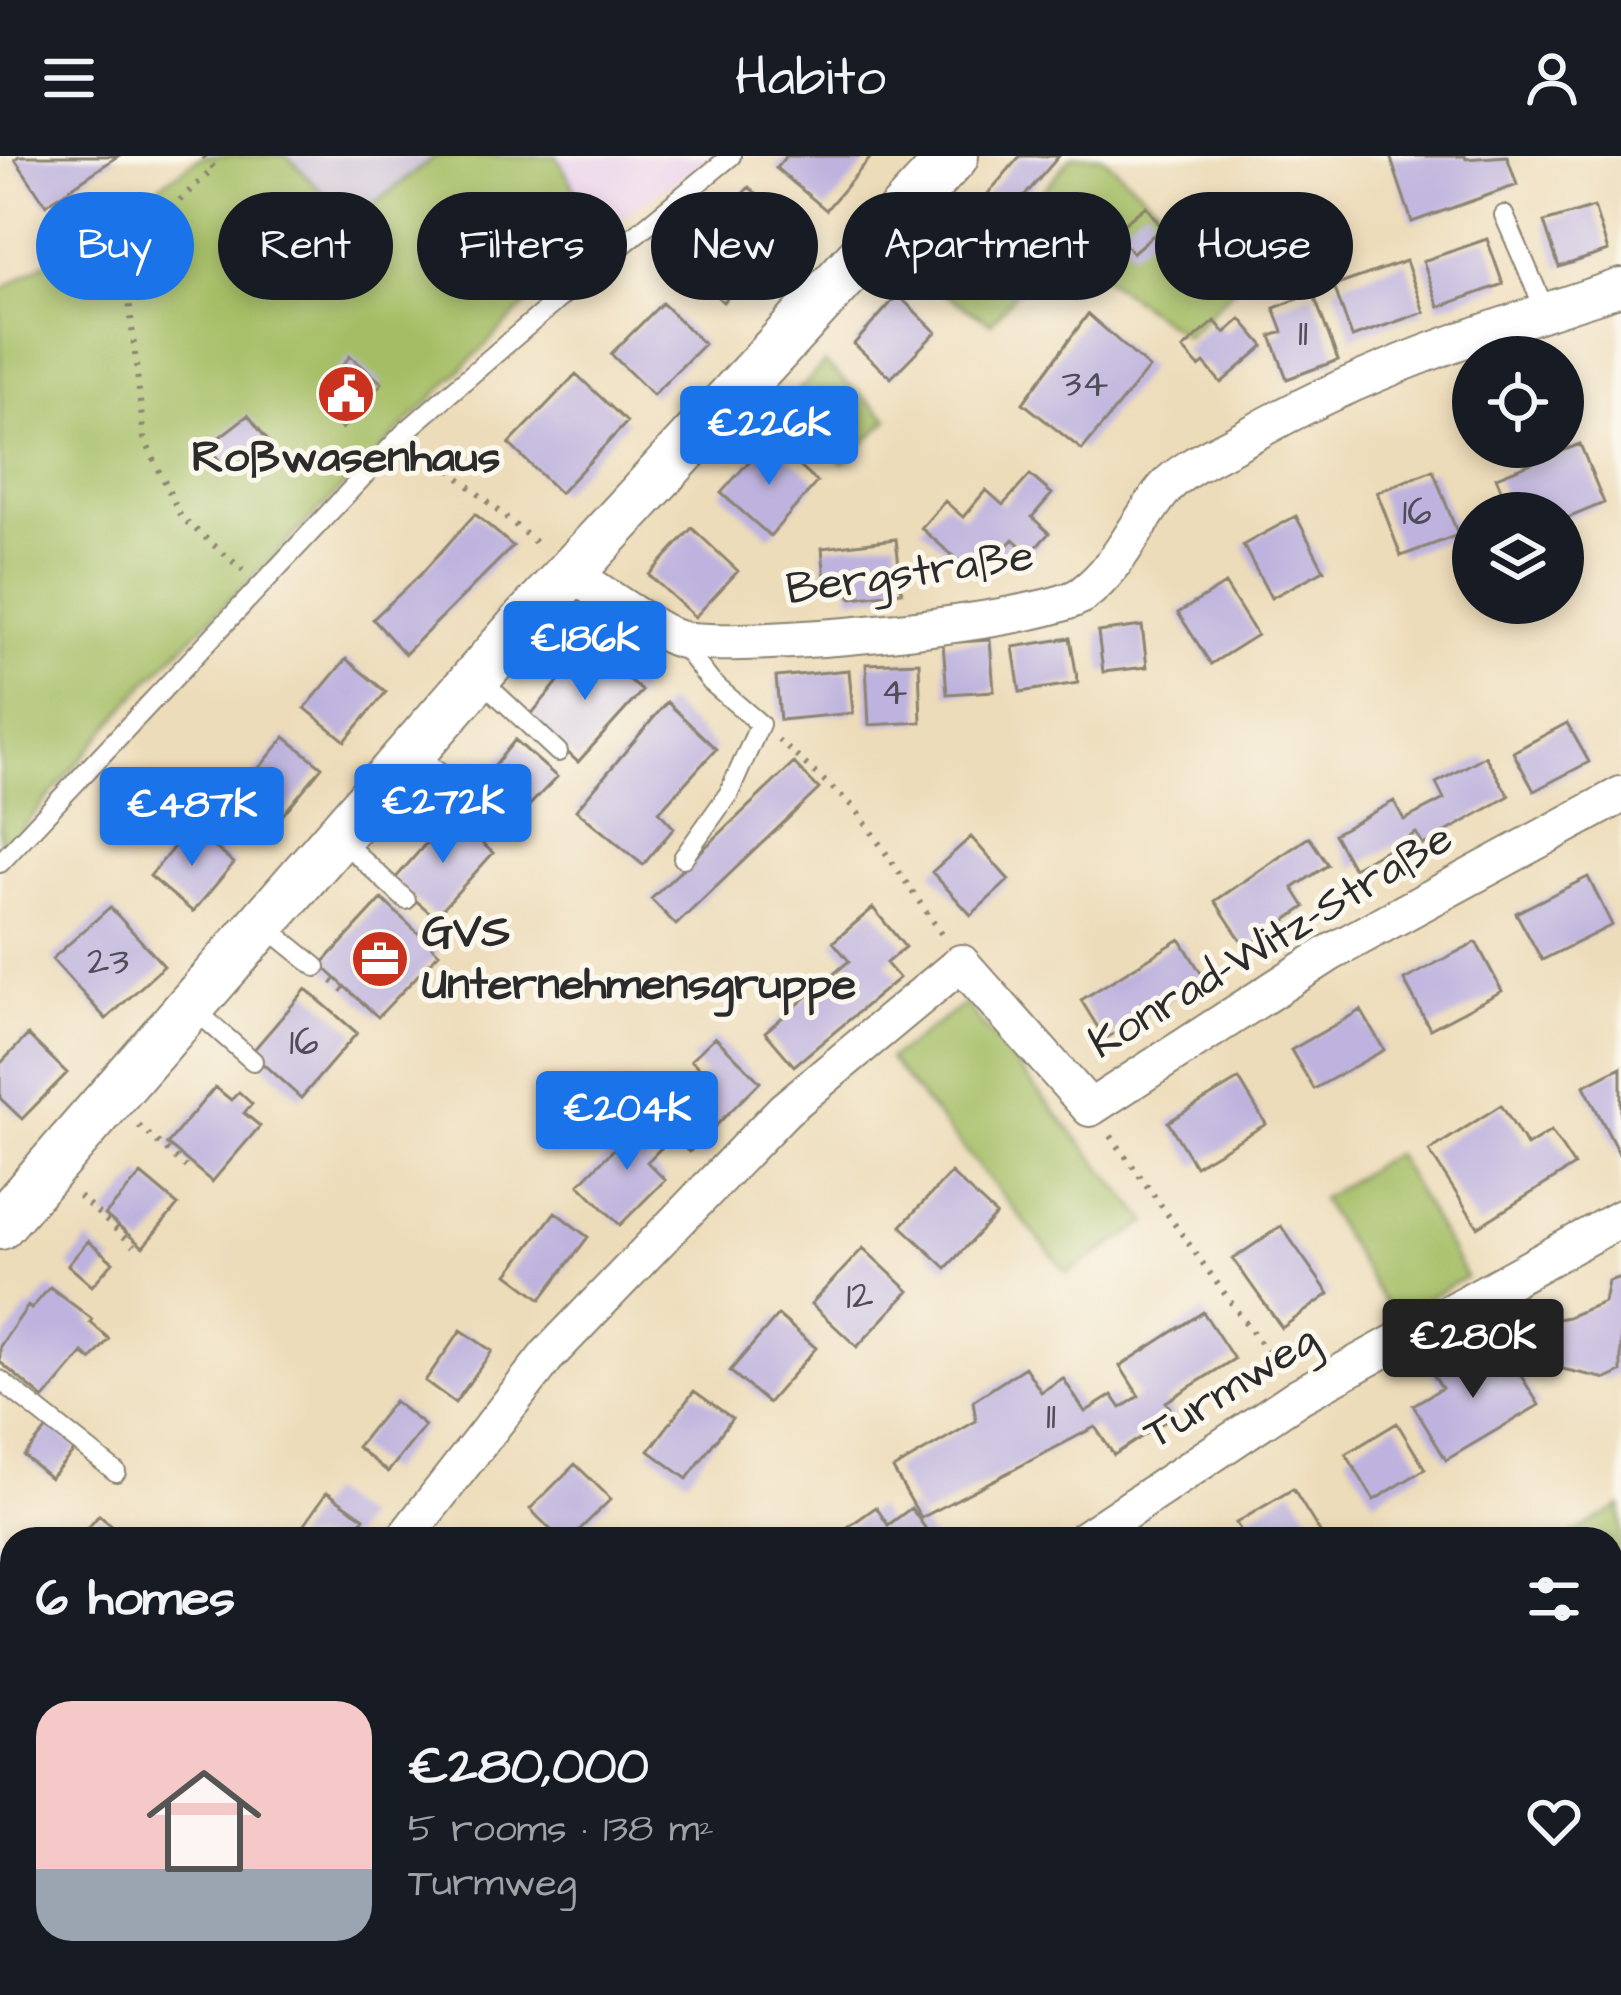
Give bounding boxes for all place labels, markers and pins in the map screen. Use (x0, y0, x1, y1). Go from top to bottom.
public building icon: Roßwasenhaus (315, 363, 377, 425)
pin: €226K (685, 386, 853, 488)
place label: Roßwasenhaus (192, 427, 500, 489)
pin: €186K (501, 601, 669, 703)
pin: €272K (359, 764, 527, 866)
pin: €487K (108, 767, 276, 869)
place label: GVS Unternehmensgruppe (422, 902, 856, 1017)
office icon: GVS Unternehmensgruppe (349, 928, 411, 990)
pin: €204K (543, 1071, 711, 1173)
pin: €280K (1389, 1299, 1557, 1401)

